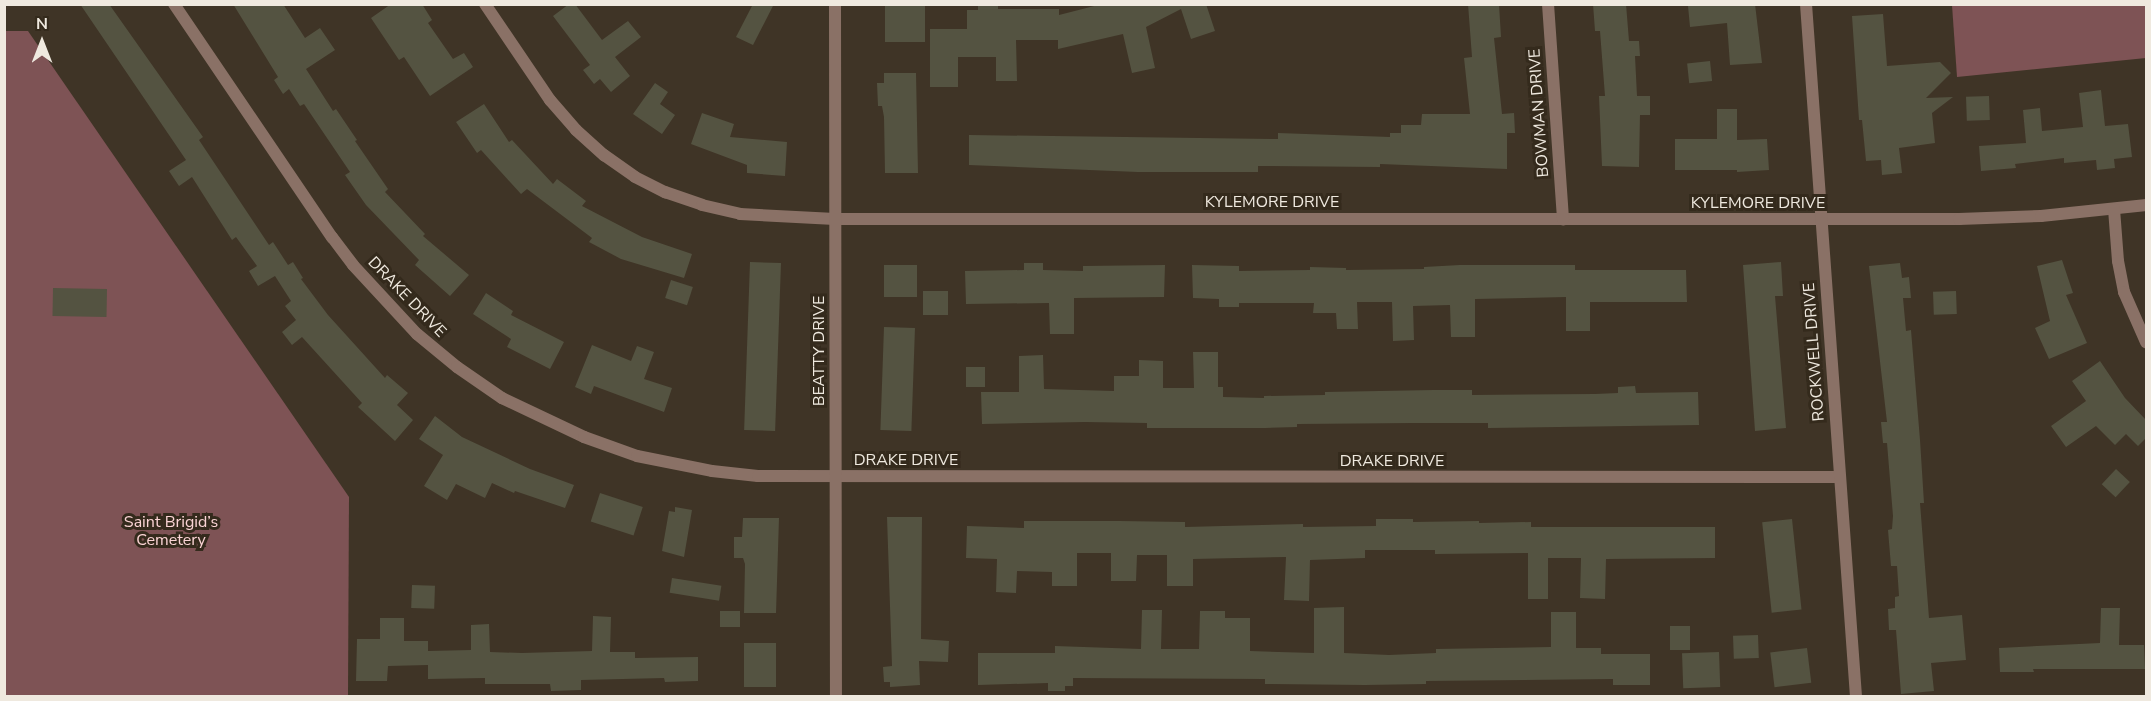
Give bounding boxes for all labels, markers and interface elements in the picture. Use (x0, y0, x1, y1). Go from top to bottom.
north arrow (12, 12, 72, 72)
text: N (36, 13, 48, 35)
street label: BOWMAN DRIVE (1525, 48, 1553, 178)
street label: KYLEMORE DRIVE (1205, 192, 1339, 212)
street label: KYLEMORE DRIVE (1691, 193, 1825, 213)
street label: DRAKE DRIVE (364, 253, 450, 341)
street label: ROCKWELL DRIVE (1800, 282, 1828, 422)
street label: BEATTY DRIVE (809, 296, 829, 406)
street label: DRAKE DRIVE (854, 450, 958, 470)
street label: DRAKE DRIVE (1340, 451, 1444, 471)
park label: Saint Brigid’s Cemetery (124, 512, 218, 550)

